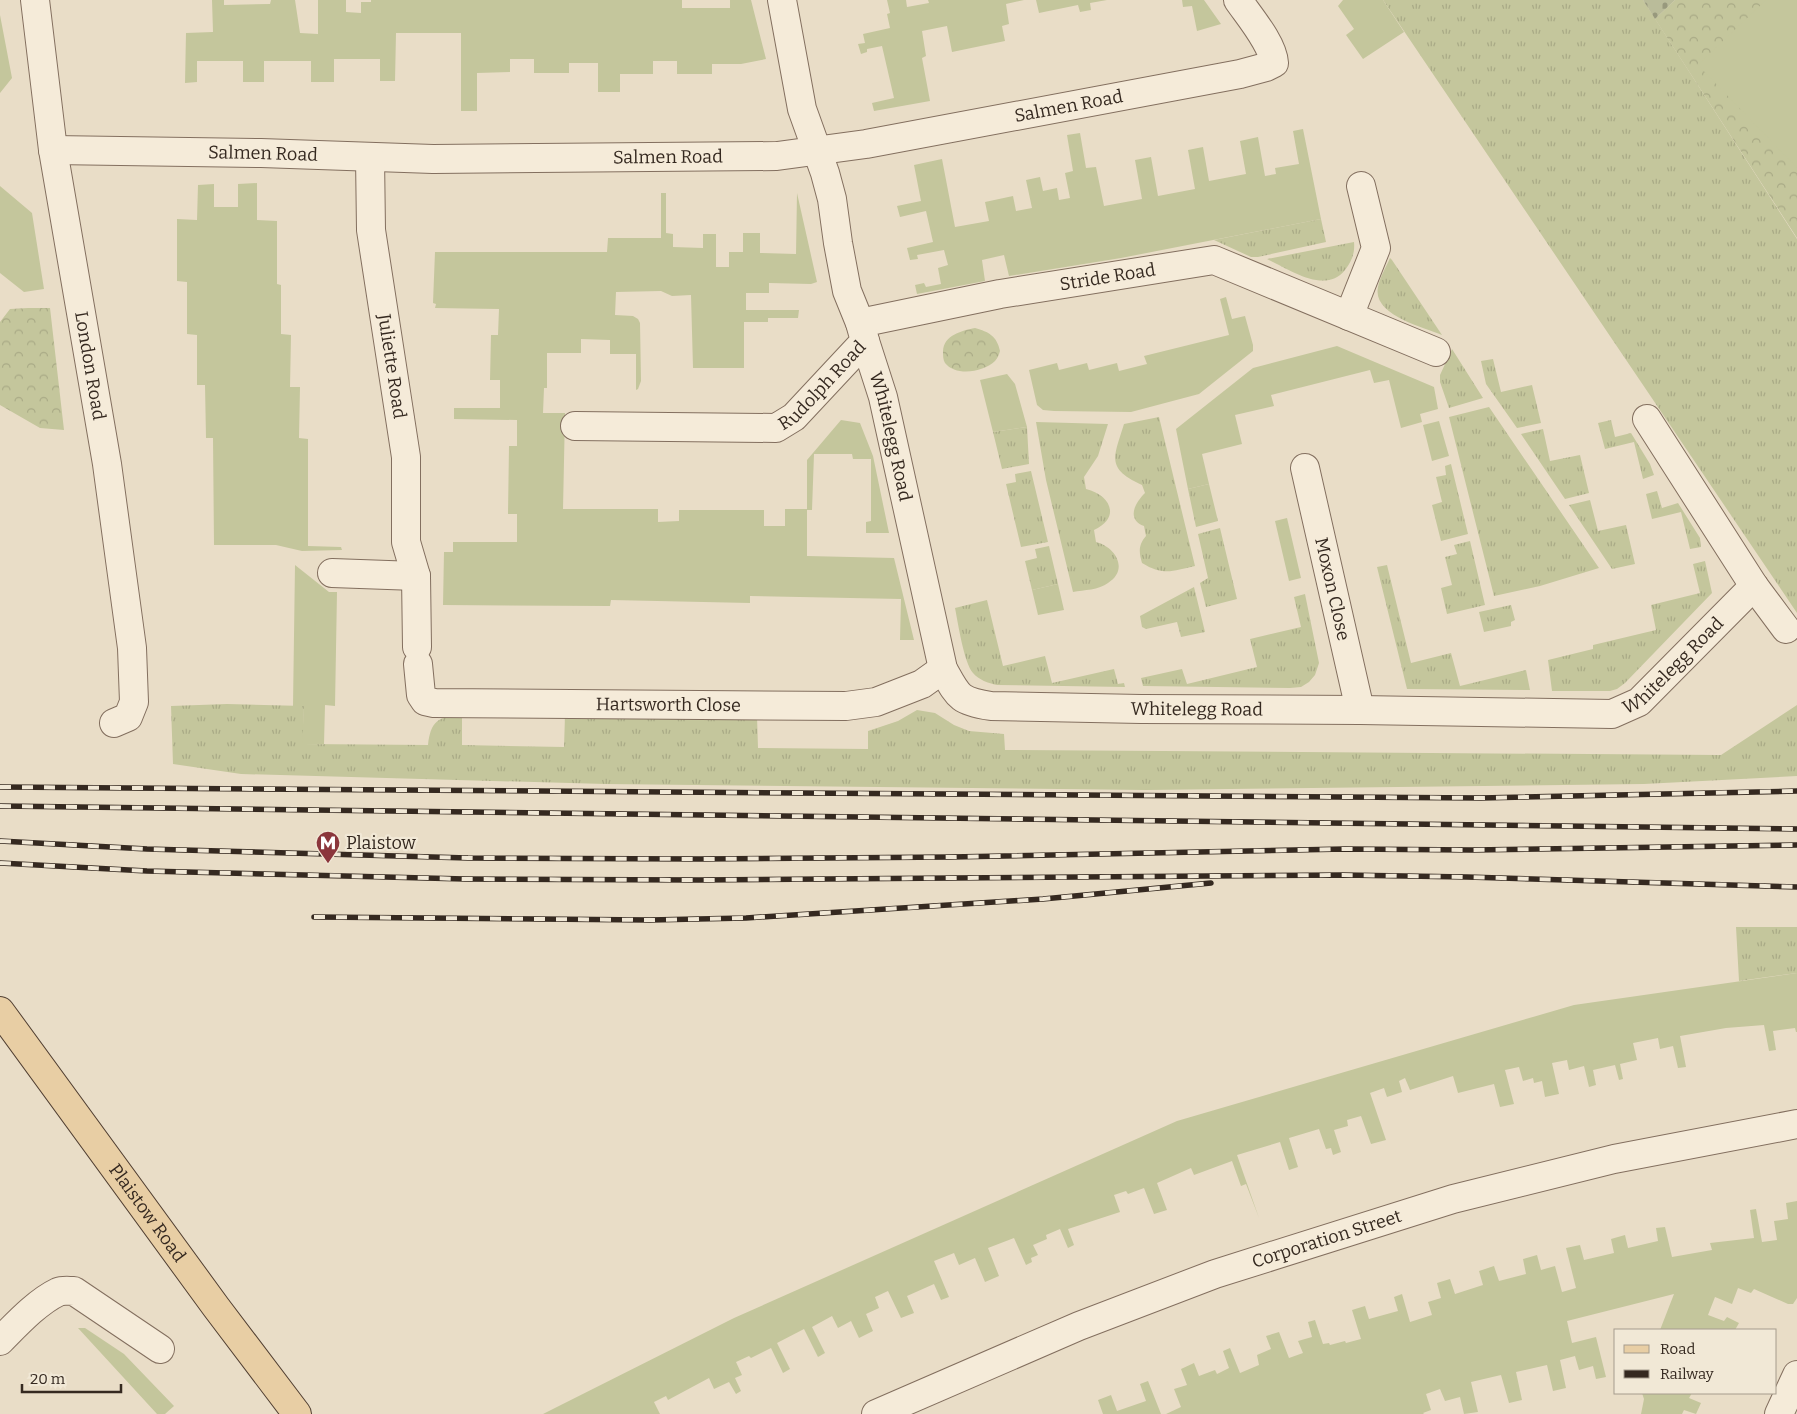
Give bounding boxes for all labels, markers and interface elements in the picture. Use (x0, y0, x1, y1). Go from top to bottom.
street label: Salmen Road (1013, 85, 1125, 127)
street label: Salmen Road (208, 141, 319, 166)
street label: Salmen Road (613, 145, 723, 168)
street label: Stride Road (1058, 258, 1157, 295)
street label: London Road (70, 310, 110, 422)
street label: Juliette Road (373, 311, 411, 421)
street label: Rudolph Road (774, 336, 871, 435)
street label: Whitelegg Road (865, 369, 917, 503)
street label: Moxon Close (1310, 535, 1355, 643)
street label: Whitelegg Road (1619, 612, 1728, 719)
street label: Hartsworth Close (596, 693, 741, 716)
street label: Whitelegg Road (1130, 698, 1263, 721)
metro station icon: Plaistow (315, 830, 341, 864)
place label: Plaistow (346, 832, 417, 854)
street label: Plaistow Road (104, 1160, 191, 1267)
street label: Corporation Street (1249, 1205, 1405, 1273)
legend (1614, 1329, 1777, 1394)
text: Road (1660, 1340, 1695, 1358)
scale bar (22, 1362, 121, 1394)
text: Railway (1660, 1365, 1714, 1383)
text: 20 m (30, 1370, 66, 1388)

